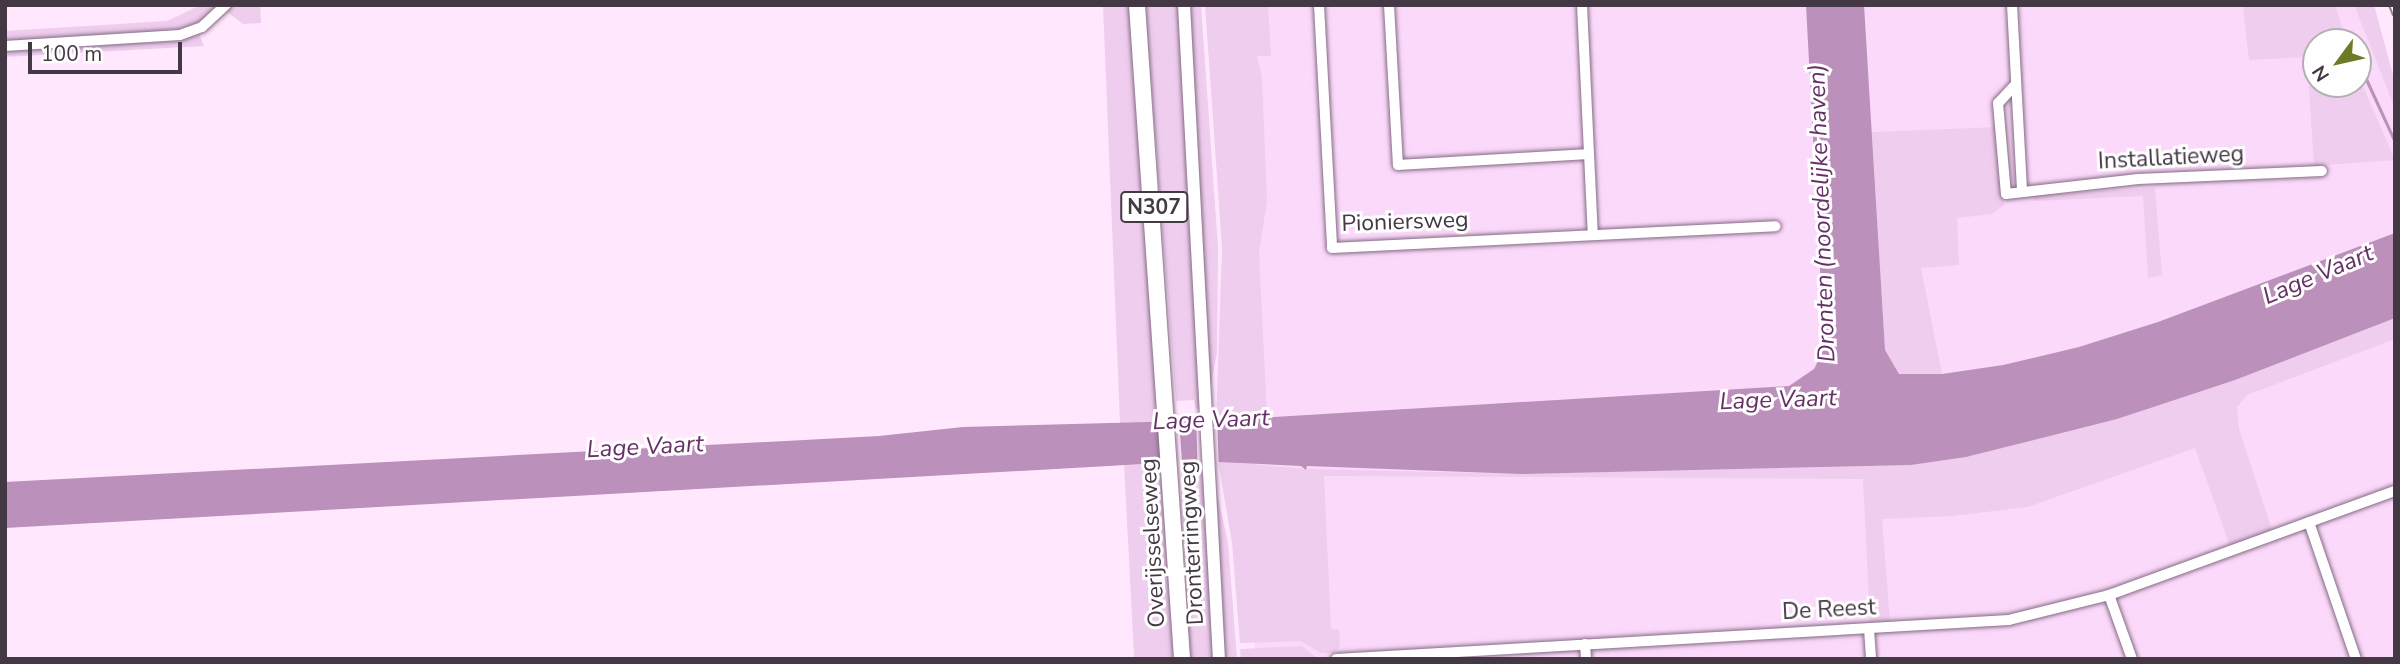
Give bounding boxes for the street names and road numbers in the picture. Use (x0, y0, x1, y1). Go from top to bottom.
street label: Installatieweg (2097, 140, 2245, 176)
road number: N307 (1119, 190, 1189, 224)
street label: Pioniersweg (1341, 206, 1469, 238)
street label: Overijsselseweg (1135, 458, 1171, 628)
street label: Dronterringweg (1174, 460, 1210, 626)
street label: De Reest (1781, 594, 1877, 626)

